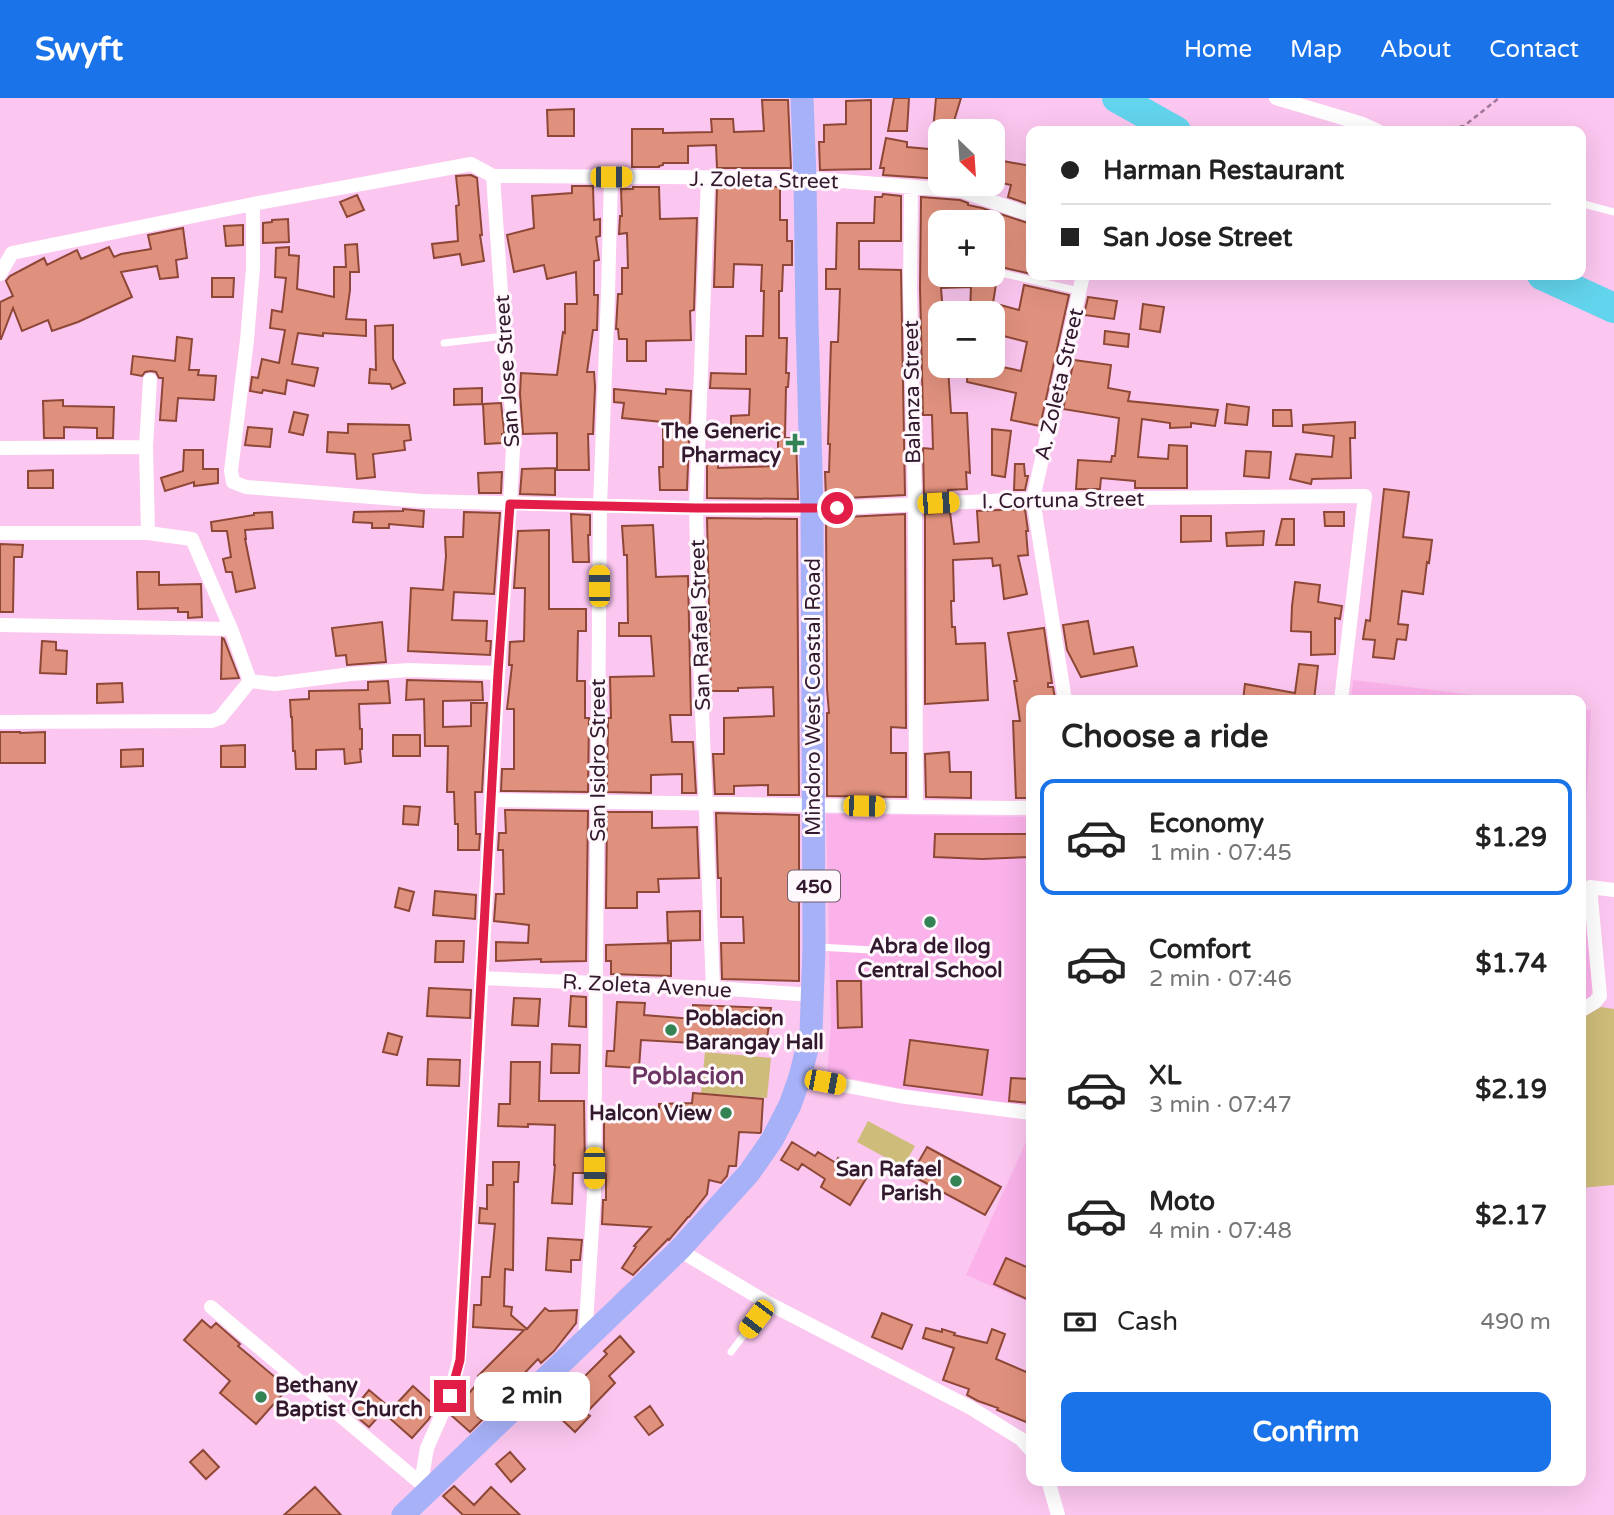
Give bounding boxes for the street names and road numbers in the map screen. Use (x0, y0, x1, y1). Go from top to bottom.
street label: J. Zoleta Street (689, 167, 839, 194)
street label: San Jose Street (490, 294, 525, 448)
street label: A. Zoleta Street (1030, 306, 1089, 463)
street label: Balanza Street (899, 320, 926, 464)
street label: I. Cortuna Street (981, 487, 1145, 514)
street label: San Rafael Street (685, 539, 716, 711)
street label: Mindoro West Coastal Road (801, 558, 826, 836)
street label: San Isidro Street (586, 678, 611, 842)
road number: 450 (788, 870, 840, 902)
street label: R. Zoleta Avenue (562, 970, 732, 1003)

